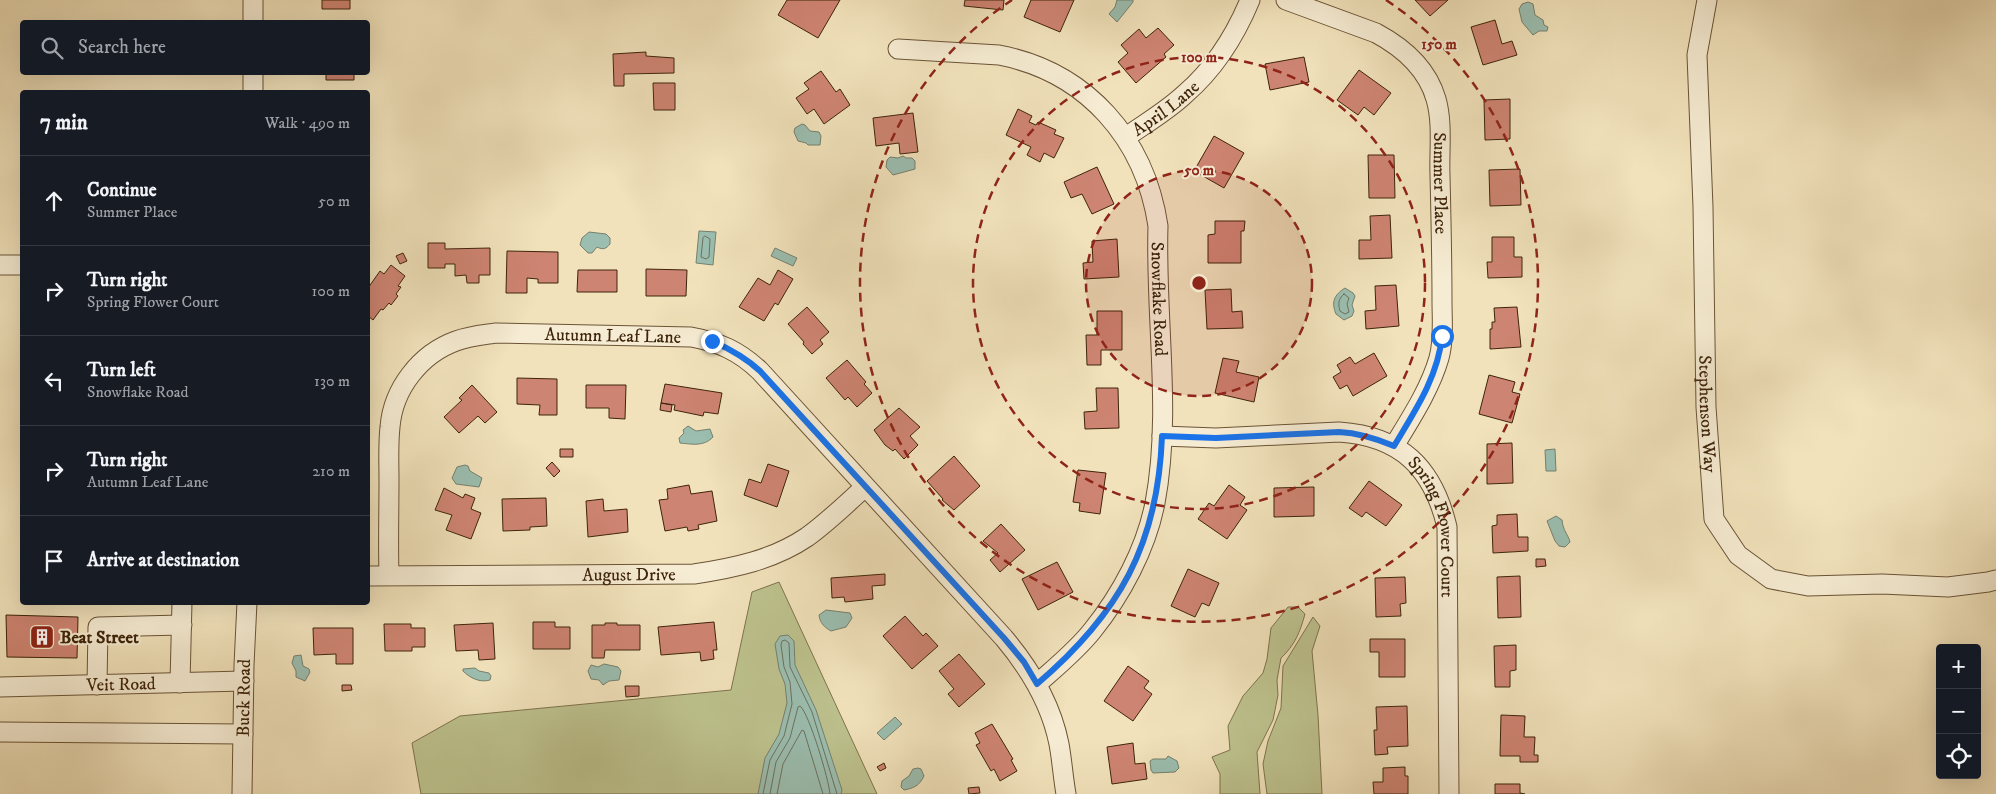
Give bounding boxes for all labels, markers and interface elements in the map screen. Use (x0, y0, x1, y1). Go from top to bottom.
search box (20, 20, 370, 75)
icon: search (38, 34, 66, 62)
text: 150 m (1421, 35, 1457, 54)
text: Search here (78, 36, 166, 59)
text: 100 m (1181, 48, 1218, 67)
street label: April Lane (1129, 76, 1204, 141)
text: 7 min (40, 110, 88, 136)
text: Walk · 490 m (265, 113, 350, 133)
street label: Summer Place (1428, 132, 1451, 234)
text: 50 m (1183, 161, 1215, 180)
text: Continue (87, 179, 157, 202)
icon: ahead (40, 187, 68, 215)
text: 50 m (318, 191, 350, 211)
text: Summer Place (87, 202, 177, 222)
street label: Snowflake Road (1146, 242, 1171, 357)
text: Turn right (87, 269, 167, 292)
centre of rings (1190, 274, 1208, 292)
icon: right (40, 277, 68, 305)
text: 100 m (312, 281, 350, 301)
text: Spring Flower Court (87, 292, 219, 312)
street label: Autumn Leaf Lane (544, 324, 681, 349)
route start (1431, 325, 1454, 348)
route end (701, 330, 724, 353)
street label: Stephenson Way (1693, 355, 1721, 474)
text: Turn left (87, 359, 156, 382)
icon: left (40, 367, 68, 395)
text: 130 m (314, 371, 350, 391)
text: Snowflake Road (87, 382, 188, 402)
text: Turn right (87, 449, 167, 472)
street label: Spring Flower Court (1403, 452, 1458, 598)
icon: right (40, 457, 68, 485)
text: 210 m (312, 461, 350, 481)
text: Autumn Leaf Lane (87, 472, 208, 492)
icon: arrive (40, 547, 68, 575)
text: Arrive at destination (87, 549, 239, 572)
street label: August Drive (582, 564, 676, 587)
building icon: Beat Street (29, 624, 55, 650)
place label: Beat Street (60, 627, 139, 649)
map controls (1936, 644, 1981, 779)
button: + (1936, 644, 1981, 689)
street label: Buck Road (233, 659, 256, 737)
street label: Veit Road (85, 673, 156, 697)
button: − (1936, 689, 1981, 734)
button: locate (1936, 734, 1981, 779)

